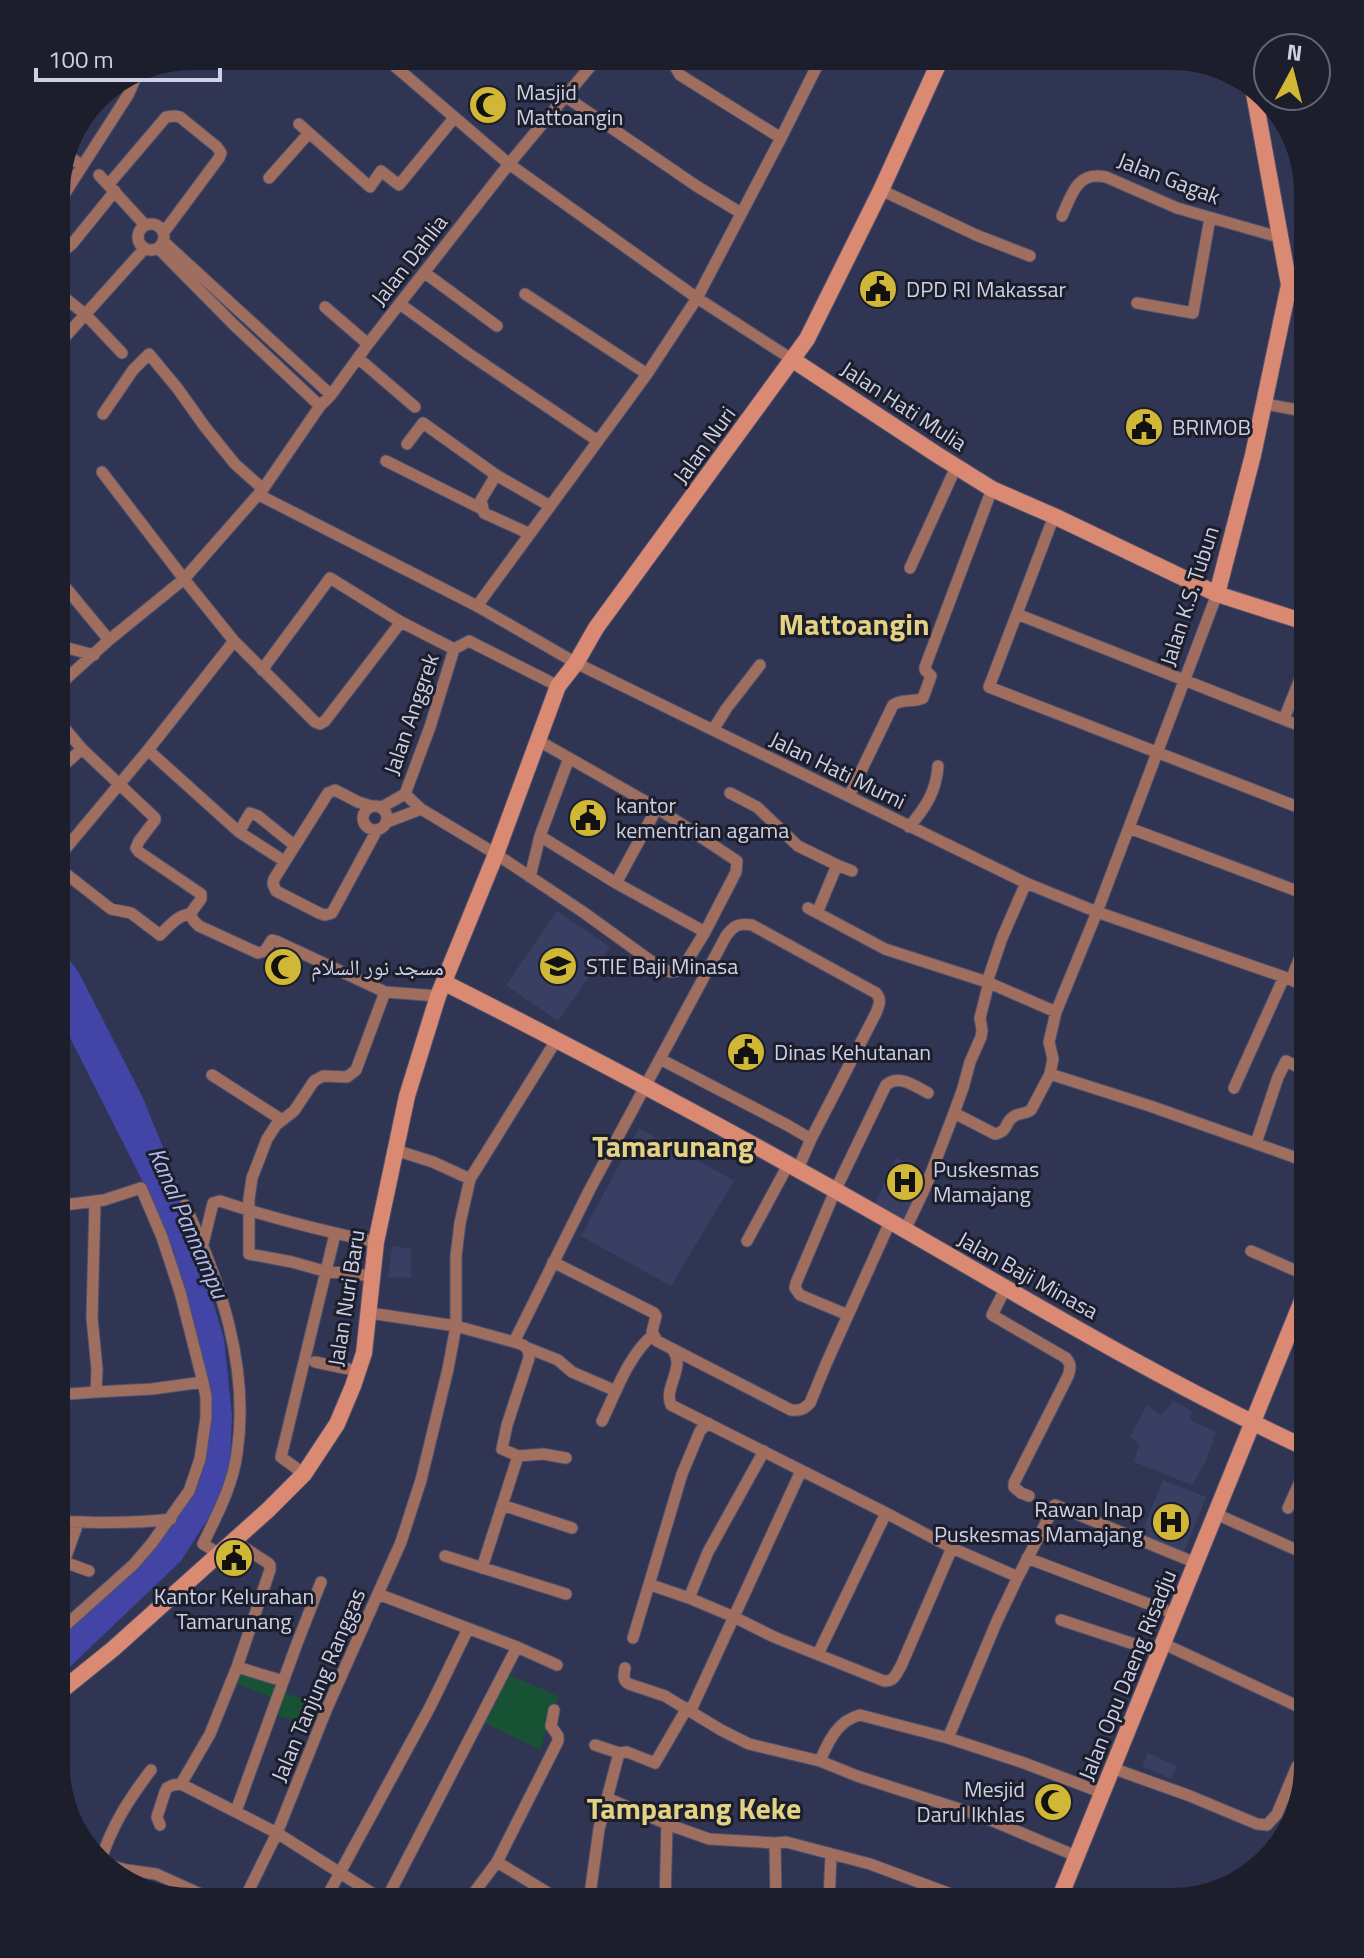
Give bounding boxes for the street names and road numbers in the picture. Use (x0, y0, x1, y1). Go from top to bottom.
street label: Jalan Gagak (1113, 143, 1226, 213)
street label: Jalan Dahlia (362, 207, 456, 313)
street label: Jalan Hati Mulia (834, 352, 974, 460)
street label: Jalan Nuri (664, 399, 744, 491)
street label: Jalan K.S. Tubun (1150, 522, 1228, 670)
street label: Jalan Anggrek (374, 648, 448, 779)
street label: Jalan Hati Murni (764, 722, 912, 818)
street label: Jalan Baji Minasa (951, 1222, 1105, 1328)
street label: Jalan Nuri Baru (318, 1227, 374, 1369)
street label: Jalan Opu Daeng Risadju (1069, 1564, 1185, 1786)
street label: Jalan Tanjung Ranggas (262, 1583, 374, 1787)

